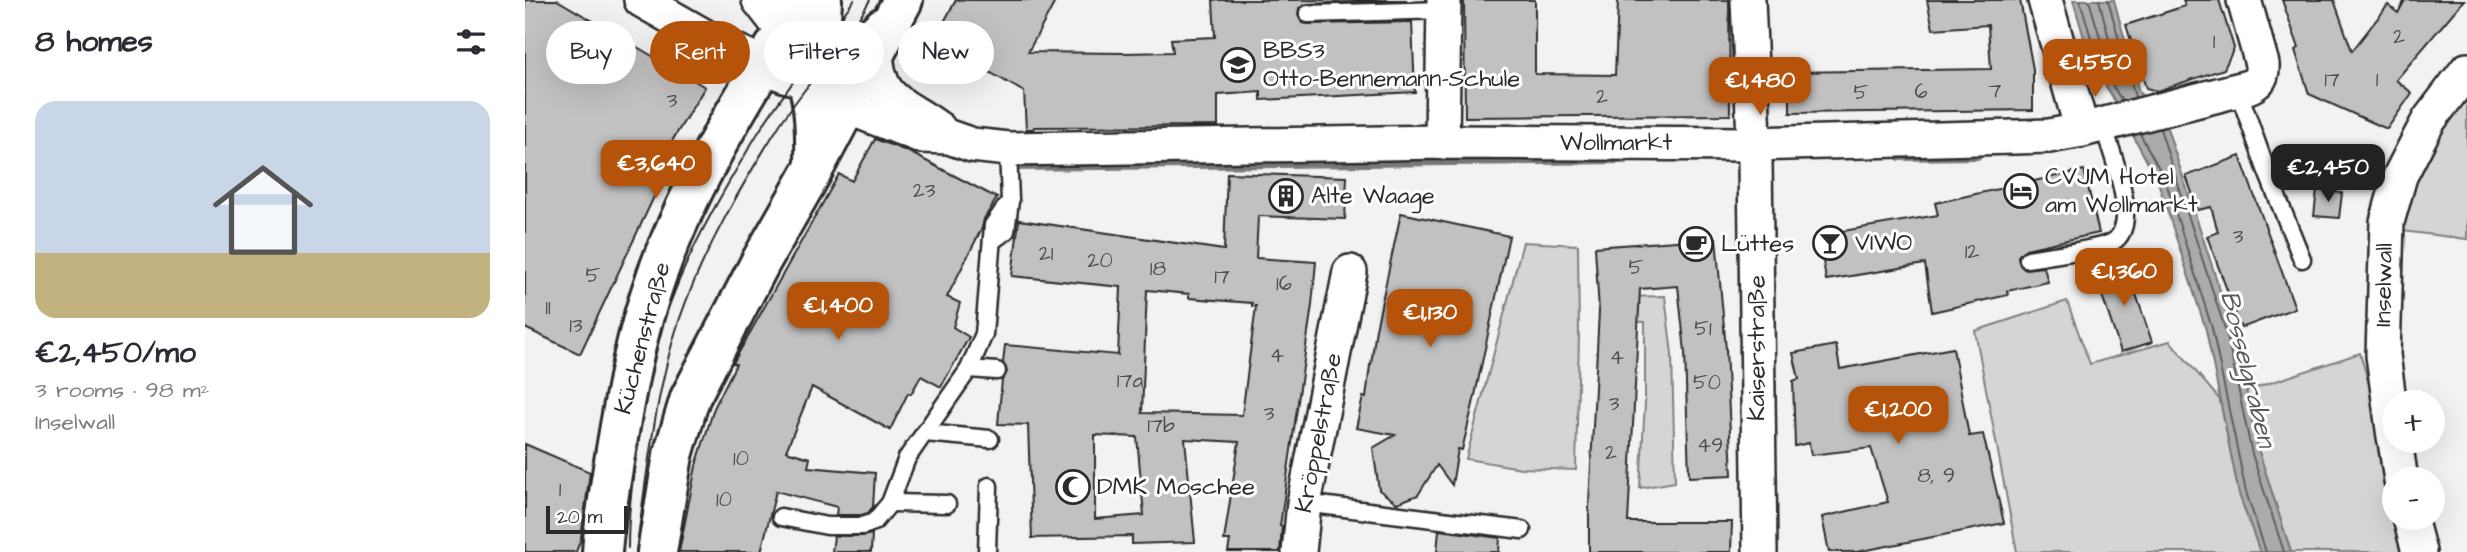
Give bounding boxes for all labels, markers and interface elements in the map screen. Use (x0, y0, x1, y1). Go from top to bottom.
text: 8 homes (35, 21, 153, 63)
chip: Buy (546, 21, 636, 84)
chip: Rent (650, 21, 750, 84)
chip: Filters (764, 21, 884, 84)
chip: New (898, 21, 994, 84)
house number: 2 (2393, 22, 2405, 51)
icon: filters (452, 23, 490, 61)
house number: 1 (2213, 27, 2216, 56)
place label: BBS3 Otto-Bennemann-Schule (1263, 34, 1520, 96)
pin: €1,550 (2038, 40, 2152, 99)
school or university icon: BBS3 Otto-Bennemann-Schule (1219, 46, 1257, 84)
text: €1,550 (2059, 46, 2131, 78)
pin: €1,480 (1703, 58, 1817, 117)
text: €1,480 (1725, 64, 1795, 96)
house number: 17 (2324, 65, 2340, 94)
house number: 1 (2376, 65, 2379, 94)
house number: 7 (1989, 76, 2002, 105)
house number: 6 (1914, 77, 1928, 106)
house number: 5 (1854, 78, 1869, 107)
house number: 2 (1596, 82, 1608, 111)
house number: 3 (667, 86, 678, 115)
street label: Wollmarkt (1560, 126, 1672, 160)
pin: €3,640 (599, 140, 713, 200)
pin: €2,450 (2271, 144, 2385, 204)
icon: home (200, 147, 326, 273)
text: €3,640 (617, 147, 695, 179)
text: €2,450 (2287, 151, 2369, 183)
place label: CVJM Hotel am Wollmarkt (2045, 160, 2198, 222)
hotel icon: CVJM Hotel am Wollmarkt (2002, 172, 2040, 210)
house number: 23 (913, 176, 936, 205)
building icon: Alte Waage (1267, 177, 1305, 215)
place label: Alte Waage (1311, 179, 1435, 214)
house number: 3 (2233, 222, 2244, 251)
bar icon: VIWO (1811, 224, 1849, 262)
cafe icon: Lüttes (1677, 225, 1715, 263)
place label: VIWO (1855, 226, 1912, 260)
place label: Lüttes (1721, 227, 1794, 261)
house number: 12 (1965, 237, 1979, 266)
house number: 21 (1039, 239, 1054, 268)
street label: Inselwall (2366, 243, 2402, 327)
house number: 20 (1087, 246, 1113, 275)
pin: €1,360 (2067, 248, 2181, 308)
house number: 5 (1629, 253, 1644, 282)
house number: 18 (1150, 254, 1167, 283)
text: €1,360 (2091, 255, 2157, 287)
street label: Küchenstraße (606, 258, 680, 418)
house number: 5 (586, 261, 601, 290)
house number: 17 (1214, 262, 1230, 291)
house number: 16 (1276, 269, 1292, 298)
street label: Kaiserstraße (1740, 275, 1774, 421)
pin: €1,400 (781, 282, 895, 342)
water label: Bosselgraben (2210, 287, 2285, 453)
text: €1,400 (803, 289, 873, 321)
pin: €1,130 (1373, 290, 1487, 349)
house number: 11 (545, 293, 551, 322)
text: €1,130 (1403, 296, 1457, 328)
house number: 13 (569, 311, 583, 340)
house number: 51 (1694, 314, 1712, 343)
text: €2,450/mo (35, 332, 196, 374)
house number: 4 (1270, 341, 1284, 370)
house number: 4 (1610, 343, 1624, 372)
street label: Kröppelstraße (1287, 350, 1351, 516)
house number: 17a (1117, 366, 1143, 395)
house number: 50 (1693, 368, 1721, 397)
text: 3 rooms · 98 m² (35, 374, 209, 406)
pin: €1,200 (1841, 386, 1955, 446)
house number: 3 (1609, 389, 1620, 418)
map controls (2382, 390, 2445, 530)
button: + (2382, 390, 2445, 453)
text: €1,200 (1864, 393, 1932, 425)
house number: 3 (1264, 399, 1275, 428)
text: Inselwall (35, 406, 115, 438)
house number: 17b (1147, 411, 1175, 440)
house number: 49 (1697, 431, 1723, 460)
house number: 2 (1605, 438, 1617, 467)
house number: 10 (733, 444, 749, 473)
house number: 8, 9 (1917, 461, 1955, 490)
button: − (2382, 467, 2445, 530)
mosque icon: DMK Moschee (1054, 468, 1092, 506)
place label: DMK Moschee (1097, 470, 1255, 504)
house number: 1 (559, 475, 562, 504)
house number: 10 (716, 485, 732, 514)
scale bar (546, 503, 628, 535)
text: 20 m (557, 504, 602, 531)

